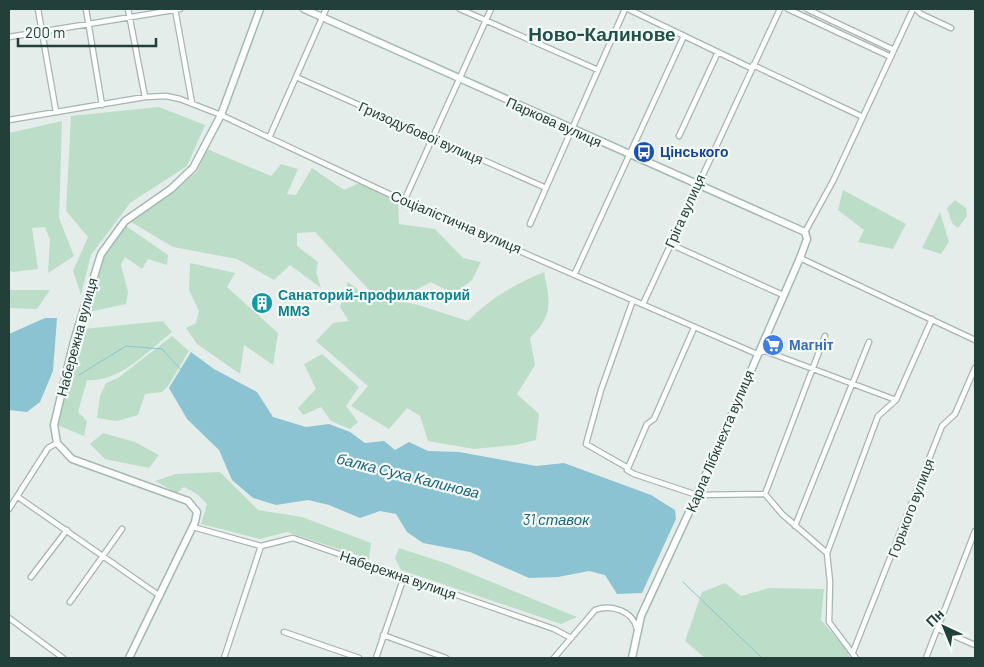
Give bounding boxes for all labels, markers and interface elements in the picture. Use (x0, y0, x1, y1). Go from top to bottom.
scale bar (18, 15, 155, 47)
district label: Ново-Калинове (528, 22, 676, 45)
text: 200 m (25, 23, 65, 41)
street label: Паркова вулиця (504, 93, 605, 150)
street label: Гризодубової вулиця (356, 97, 486, 168)
bus stop icon: Цінського (632, 140, 656, 164)
place label: Цінського (660, 143, 729, 160)
street label: Гріга вулиця (661, 171, 708, 250)
street label: Соціалістична вулиця (388, 186, 524, 257)
street label: Набережна вулиця (53, 276, 101, 398)
place label: Санаторий-профилакторий ММЗ (278, 286, 470, 319)
building icon: Санаторий-профилакторий ММЗ (250, 291, 274, 315)
supermarket icon: Магніт (761, 333, 785, 357)
place label: Магніт (789, 336, 834, 353)
street label: Карла Лібкнехта вулиця (682, 367, 757, 514)
water label: балка Суха Калинова (335, 449, 481, 501)
street label: Горького вулиця (884, 456, 937, 560)
water label: 31 ставок (523, 510, 590, 528)
street label: Набережна вулиця (338, 547, 459, 602)
north arrow (919, 602, 969, 652)
text: Пн (922, 605, 947, 630)

